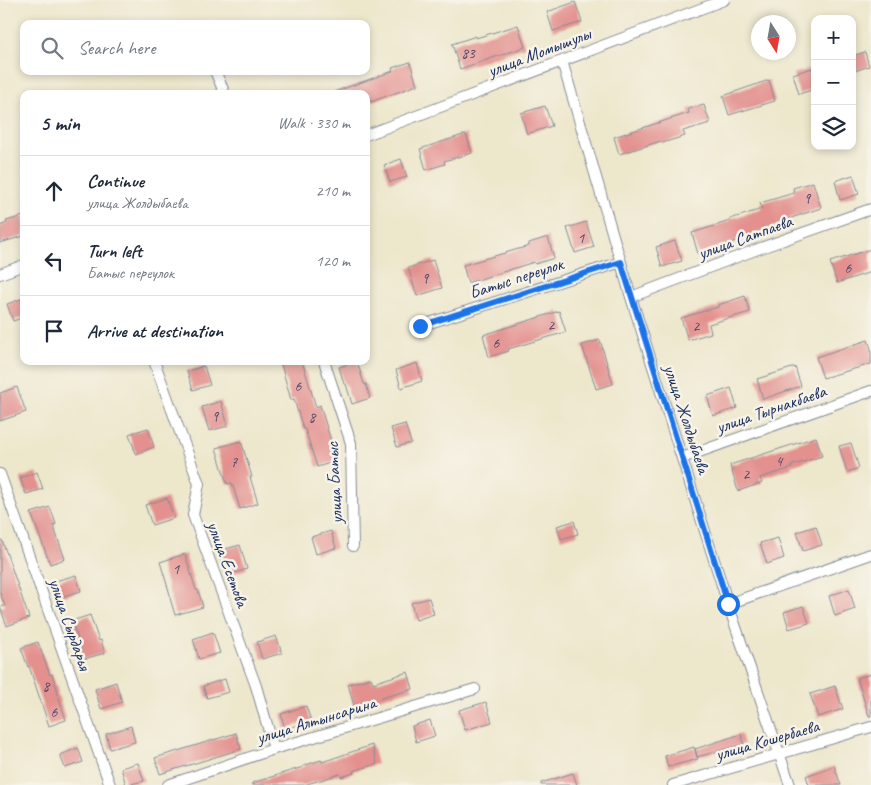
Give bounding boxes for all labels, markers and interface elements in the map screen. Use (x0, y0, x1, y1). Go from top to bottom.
north arrow (751, 15, 796, 60)
map controls (811, 15, 856, 150)
button: + (811, 15, 856, 60)
search box (20, 20, 370, 75)
street label: улица Момышулы (483, 22, 595, 82)
icon: search (38, 34, 66, 62)
text: Search here (78, 36, 155, 60)
house number: 83 (461, 44, 476, 63)
button: − (811, 60, 856, 105)
button: layers (811, 105, 856, 150)
text: 5 min (40, 110, 80, 136)
text: Walk · 330 m (278, 113, 350, 133)
text: Continue (87, 169, 144, 193)
icon: ahead (40, 177, 68, 205)
text: 210 m (316, 181, 350, 201)
house number: 9 (804, 189, 812, 208)
text: улица Жолдыбаева (87, 193, 188, 213)
street label: улица Сатпаева (694, 209, 796, 265)
house number: 1 (578, 229, 586, 248)
text: Turn left (87, 239, 142, 263)
icon: left (40, 247, 68, 275)
text: 120 m (316, 251, 350, 271)
street label: Батыс переулок (466, 252, 567, 304)
house number: 6 (845, 259, 853, 278)
text: Батыс переулок (87, 263, 174, 283)
house number: 9 (422, 269, 430, 288)
route end (409, 315, 432, 338)
house number: 2 (548, 316, 556, 335)
icon: arrive (40, 317, 68, 345)
house number: 2 (693, 317, 701, 336)
text: Arrive at destination (87, 319, 223, 343)
house number: 6 (493, 334, 501, 353)
street label: улица Жолдыбаева (659, 361, 715, 478)
house number: 6 (295, 377, 303, 396)
street label: улица Тырнакбаева (712, 380, 830, 438)
house number: 9 (212, 407, 220, 426)
house number: 8 (309, 408, 317, 427)
street label: улица Батыс (321, 440, 347, 525)
house number: 4 (776, 452, 784, 471)
house number: 7 (231, 453, 239, 472)
house number: 2 (743, 465, 751, 484)
street label: улица Есетова (202, 517, 254, 611)
house number: 1 (173, 560, 181, 579)
street label: улица Сырдарья (44, 574, 96, 674)
route start (717, 593, 740, 616)
house number: 8 (43, 677, 51, 696)
street label: улица Алтынсарина (253, 691, 380, 749)
house number: 6 (51, 703, 59, 722)
street label: улица Кошербаева (712, 714, 823, 766)

